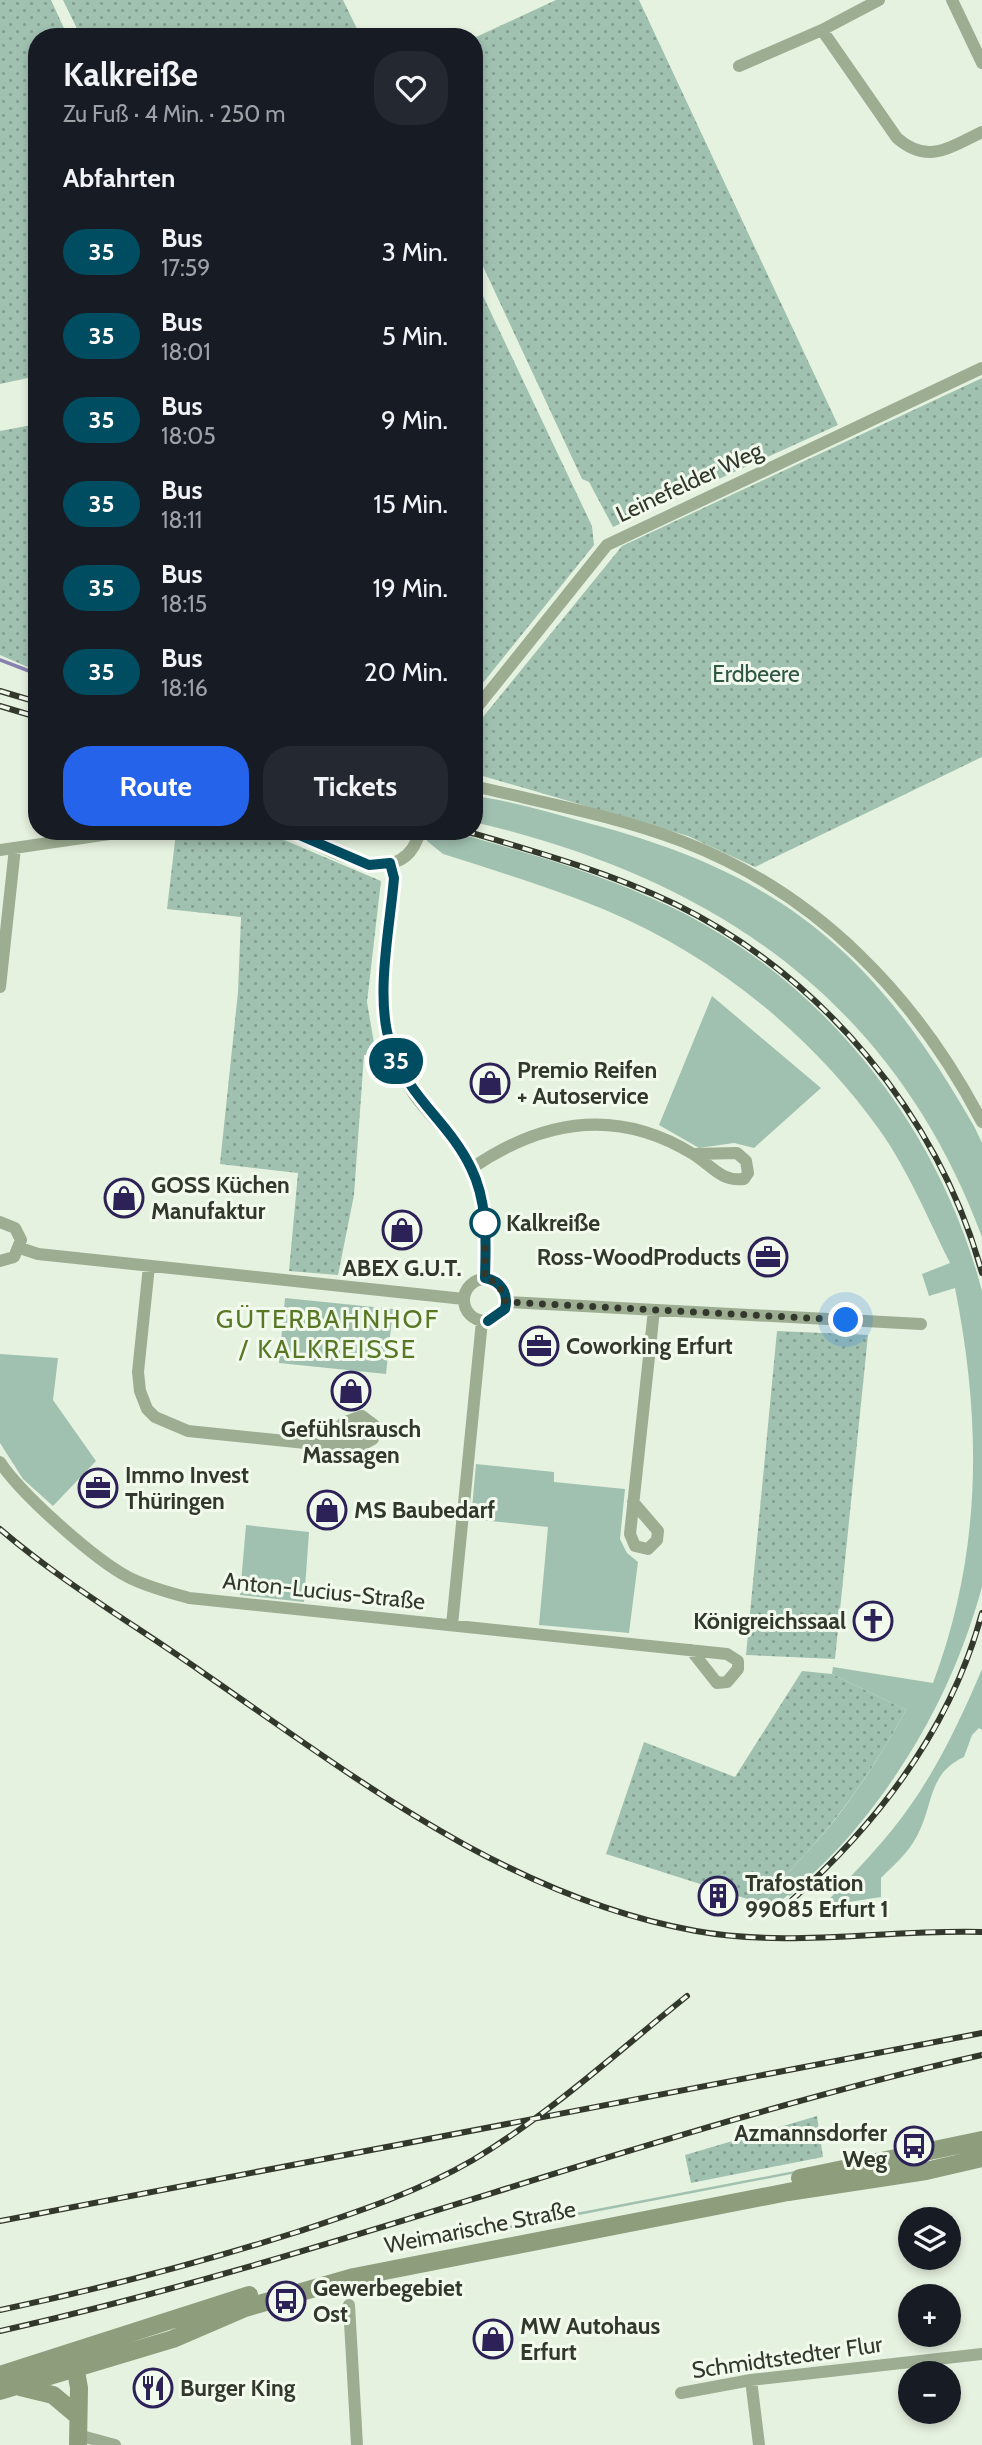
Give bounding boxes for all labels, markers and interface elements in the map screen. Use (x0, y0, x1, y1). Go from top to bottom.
button: heart (374, 51, 448, 125)
text: Kalkreiße (63, 54, 198, 94)
text: Zu Fuß · 4 Min. · 250 m (63, 100, 286, 128)
text: Abfahrten (63, 162, 175, 194)
text: Bus (161, 222, 202, 254)
text: 3 Min. (382, 236, 448, 268)
text: 35 (89, 237, 114, 266)
text: 17:59 (161, 254, 210, 282)
text: Bus (161, 306, 202, 338)
text: 5 Min. (382, 320, 448, 352)
text: 35 (89, 321, 114, 350)
text: 18:01 (161, 338, 211, 366)
text: Bus (161, 390, 202, 422)
text: 9 Min. (381, 404, 448, 436)
text: 35 (89, 405, 114, 434)
text: 18:05 (161, 422, 216, 450)
street label: Leinefelder Weg (611, 436, 767, 528)
text: Bus (161, 474, 202, 506)
text: 15 Min. (373, 488, 448, 520)
text: 35 (89, 489, 114, 518)
text: 18:11 (161, 506, 202, 534)
text: Bus (161, 558, 202, 590)
text: 19 Min. (373, 572, 448, 604)
text: 35 (89, 573, 114, 602)
text: 18:15 (161, 590, 207, 618)
text: Bus (161, 642, 202, 674)
text: 20 Min. (364, 656, 448, 688)
text: 35 (89, 657, 114, 686)
park label: Erdbeere (712, 660, 800, 688)
text: 18:16 (161, 674, 208, 702)
button: Route (63, 746, 249, 826)
button: Tickets (263, 746, 448, 826)
line badge: 35 (364, 1038, 428, 1084)
text: 35 (383, 1046, 409, 1075)
place label: Premio Reifen + Autoservice (517, 1056, 657, 1110)
shop icon: Premio Reifen + Autoservice (469, 1062, 511, 1104)
place label: GOSS Küchen Manufaktur (151, 1171, 290, 1225)
shop icon: GOSS Küchen Manufaktur (103, 1177, 145, 1219)
marker: Kalkreiße (470, 1208, 500, 1238)
shop icon: ABEX G.U.T. (381, 1209, 423, 1251)
place label: Kalkreiße (506, 1209, 600, 1237)
office icon: Ross-WoodProducts (747, 1236, 789, 1278)
place label: Ross-WoodProducts (537, 1243, 741, 1271)
place label: ABEX G.U.T. (342, 1254, 462, 1282)
your location (828, 1302, 863, 1337)
district label: GÜTERBAHNHOF / KALKREISSE (216, 1303, 440, 1365)
office icon: Coworking Erfurt (518, 1325, 560, 1367)
place label: Coworking Erfurt (566, 1332, 733, 1360)
shop icon: Gefühlsrausch Massagen (330, 1370, 372, 1412)
place label: Gefühlsrausch Massagen (281, 1415, 421, 1469)
place label: Immo Invest Thüringen (125, 1461, 249, 1515)
office icon: Immo Invest Thüringen (77, 1467, 119, 1509)
shop icon: MS Baubedarf (306, 1489, 348, 1531)
place label: MS Baubedarf (354, 1496, 495, 1524)
street label: Anton-Lucius-Straße (221, 1566, 427, 1616)
church icon: Königreichssaal (852, 1600, 894, 1642)
place label: Königreichssaal (693, 1607, 846, 1635)
place label: Trafostation 99085 Erfurt 1 (745, 1869, 889, 1923)
building icon: Trafostation 99085 Erfurt 1 (697, 1875, 739, 1917)
place label: Azmannsdorfer Weg (734, 2119, 887, 2173)
bus stop icon: Azmannsdorfer Weg (893, 2125, 935, 2167)
street label: Weimarische Straße (382, 2195, 578, 2259)
map controls (898, 2207, 961, 2424)
button: layers (898, 2207, 961, 2270)
place label: Gewerbegebiet Ost (313, 2274, 463, 2328)
bus stop icon: Gewerbegebiet Ost (265, 2280, 307, 2322)
button: + (898, 2284, 961, 2347)
place label: MW Autohaus Erfurt (520, 2312, 661, 2366)
shop icon: MW Autohaus Erfurt (472, 2318, 514, 2360)
street label: Schmidtstedter Flur (690, 2330, 885, 2384)
button: − (898, 2361, 961, 2424)
restaurant icon: Burger King (132, 2367, 174, 2409)
place label: Burger King (180, 2374, 296, 2402)

